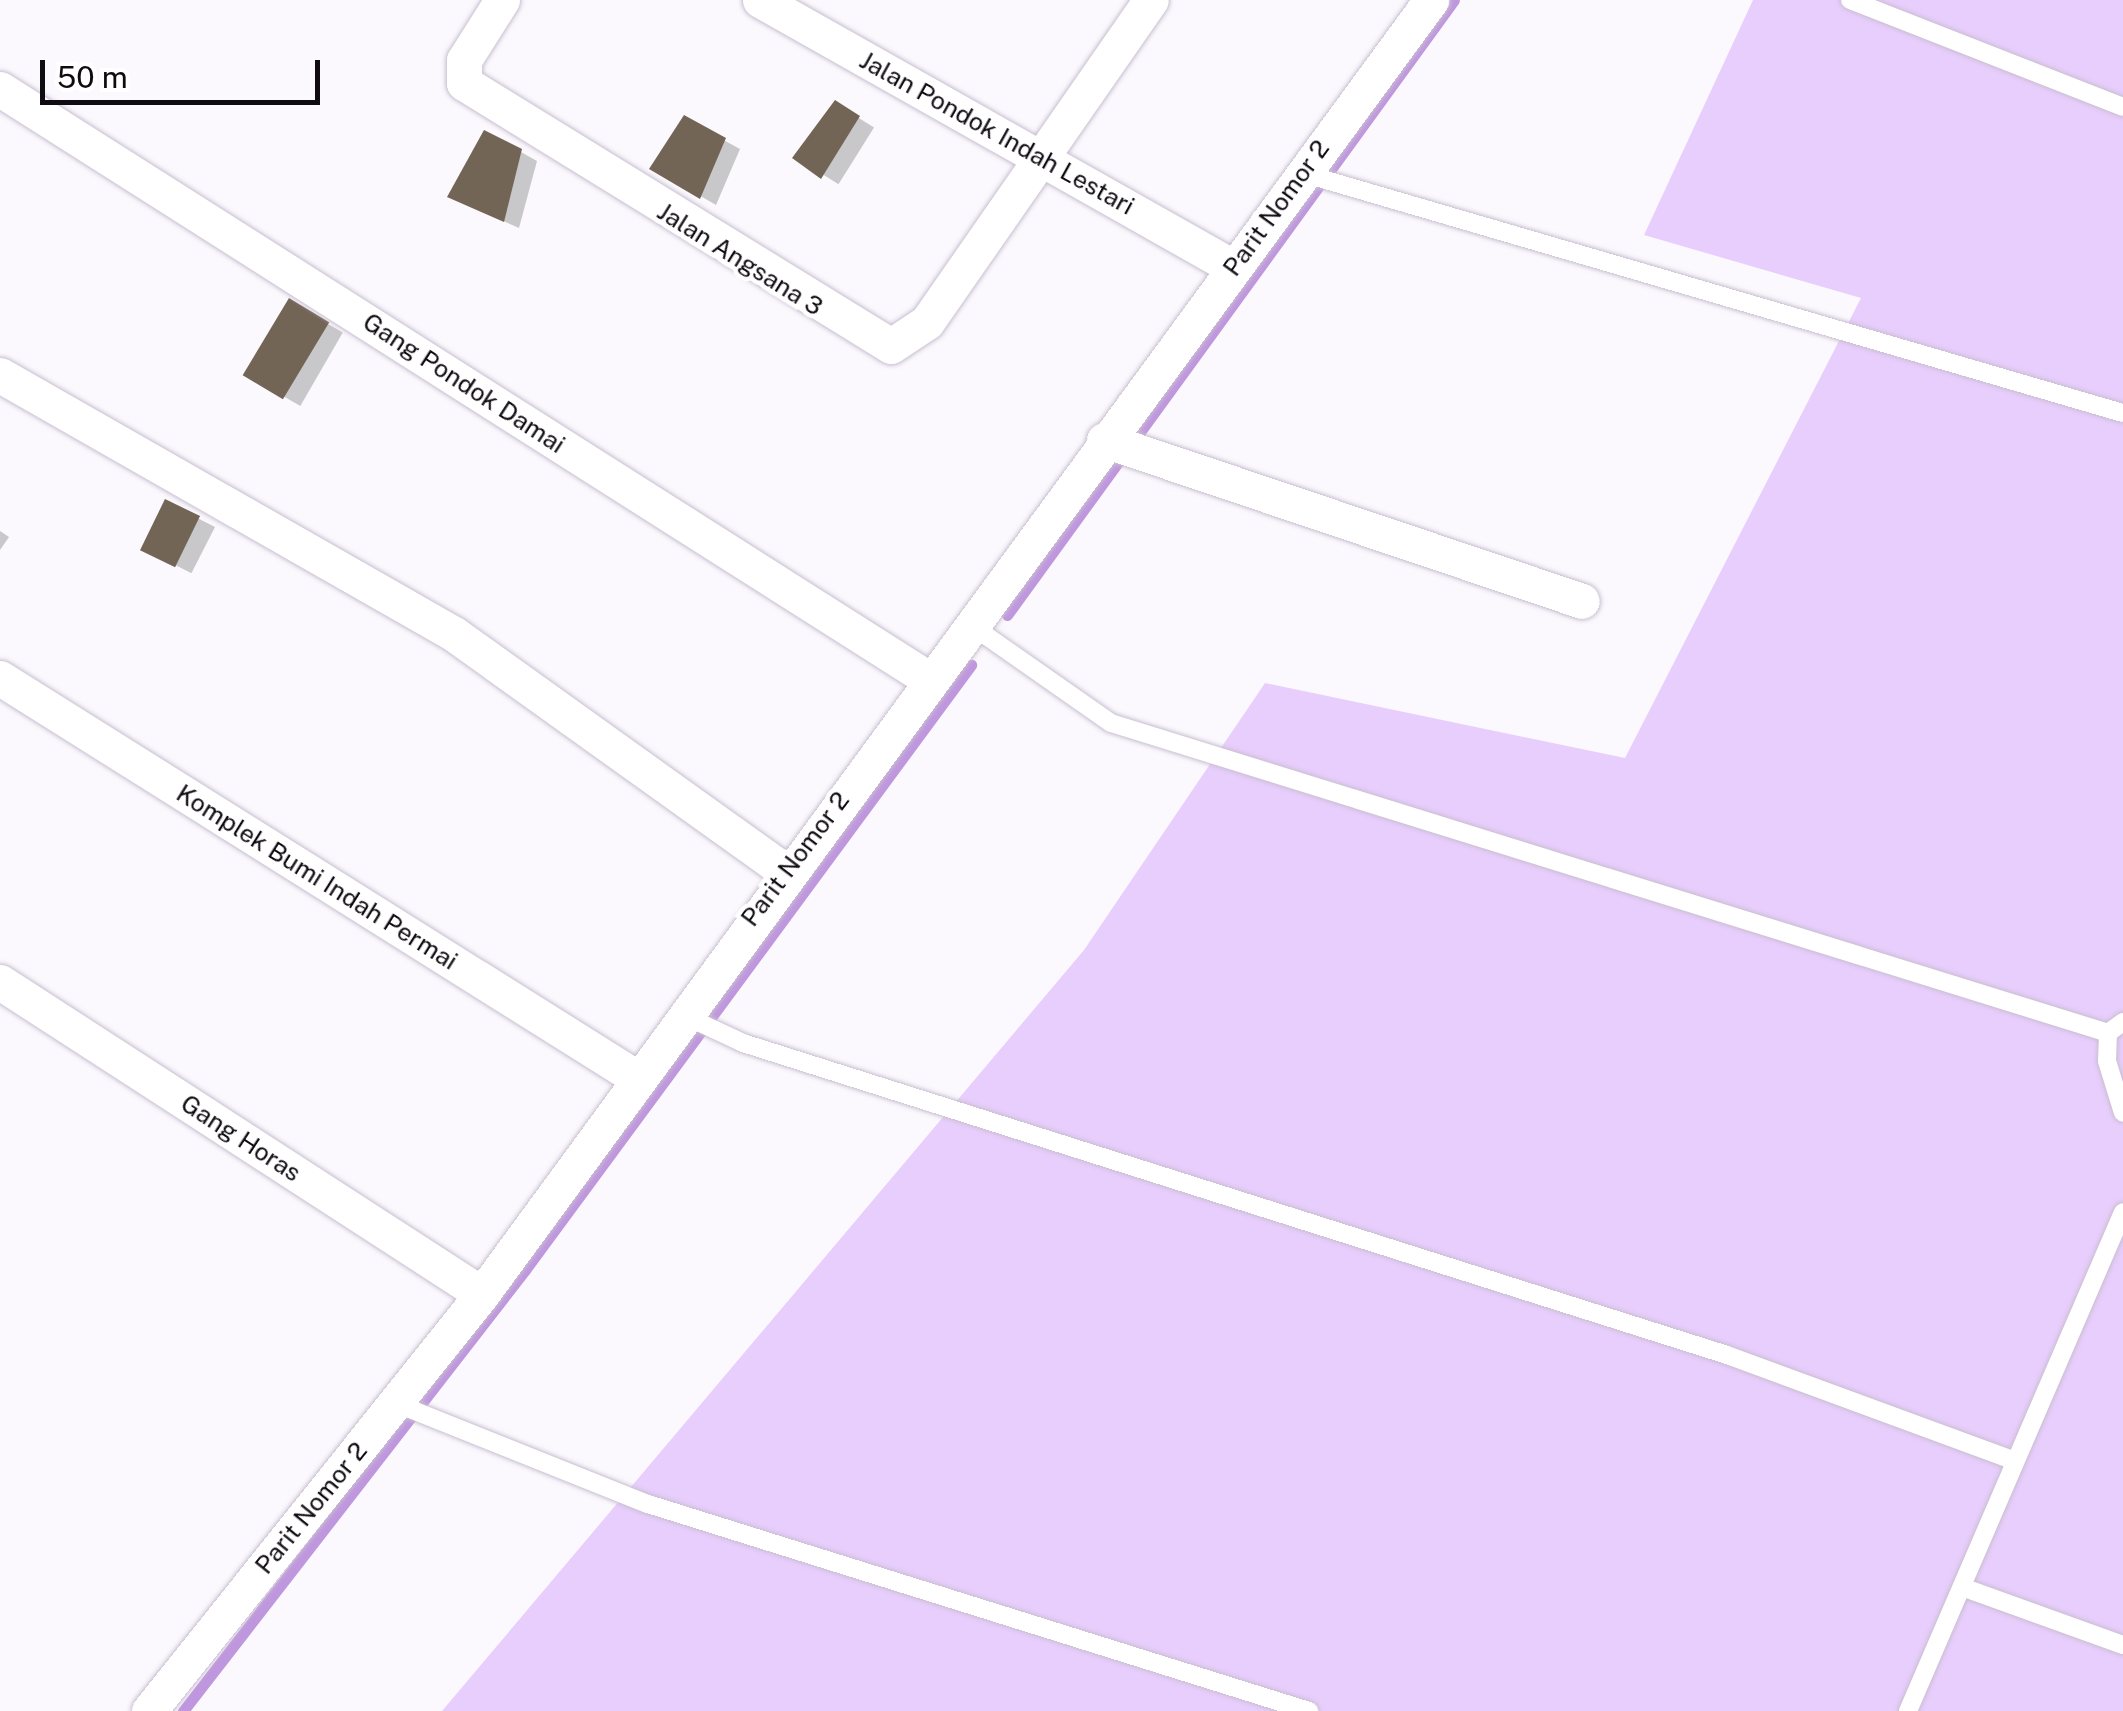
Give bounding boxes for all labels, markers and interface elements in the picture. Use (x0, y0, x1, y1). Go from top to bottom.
scale bar (45, 40, 325, 102)
street label: Jalan Pondok Indah Lestari (854, 45, 1140, 221)
text: 50 m (57, 59, 128, 95)
street label: Parit Nomor 2 (1217, 134, 1335, 282)
street label: Jalan Angsana 3 (652, 196, 828, 322)
street label: Gang Pondok Damai (358, 307, 570, 459)
street label: Komplek Bumi Indah Permai (171, 778, 463, 976)
street label: Parit Nomor 2 (735, 786, 855, 932)
street label: Gang Horas (175, 1088, 307, 1188)
street label: Parit Nomor 2 (249, 1436, 373, 1580)

